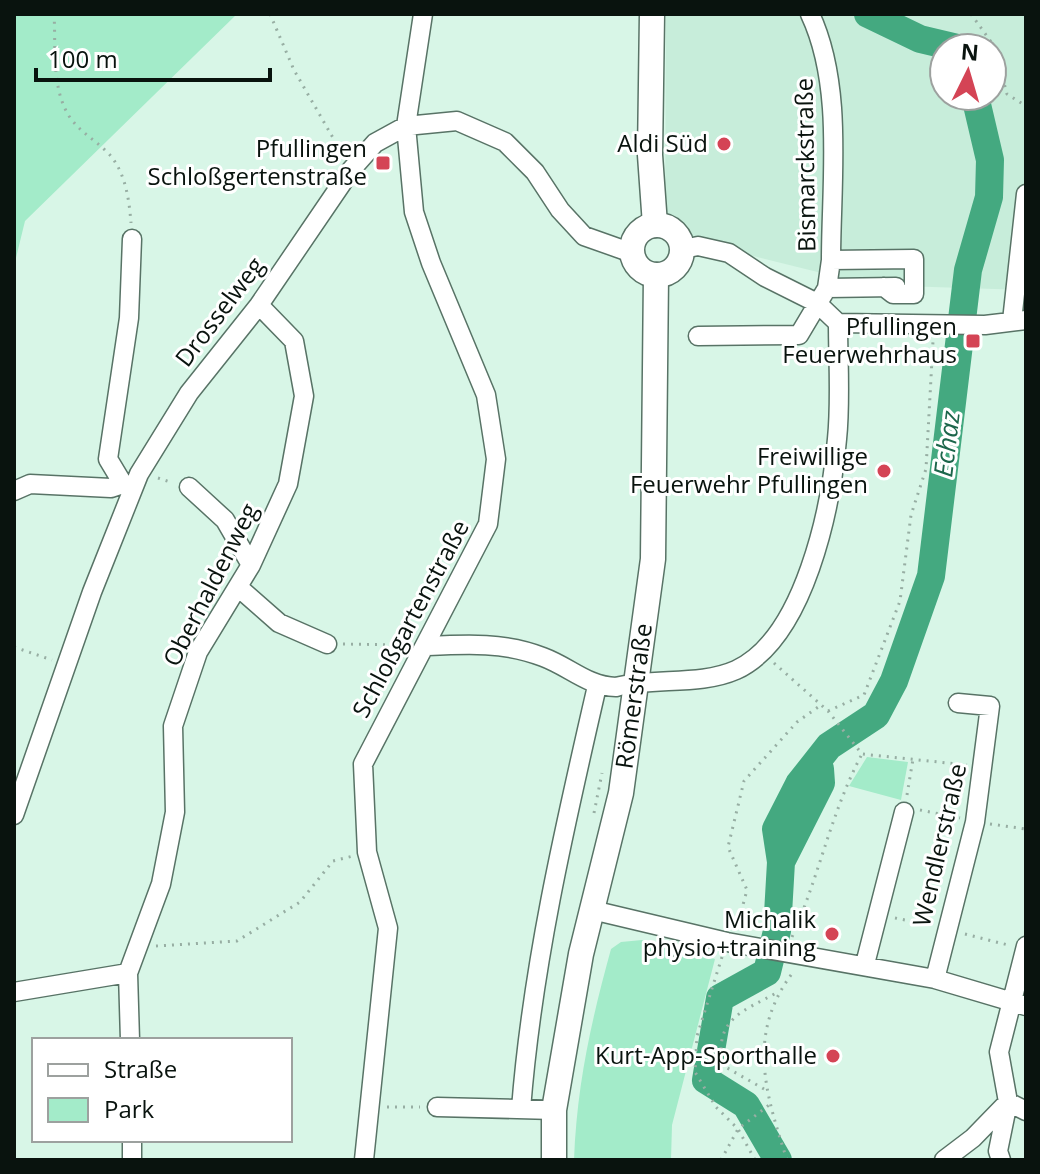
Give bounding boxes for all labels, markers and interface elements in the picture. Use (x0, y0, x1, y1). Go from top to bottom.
scale bar (36, 32, 270, 82)
north arrow (928, 32, 1008, 112)
text: N (960, 35, 980, 67)
text: 100 m (48, 42, 118, 75)
street label: Bismarckstraße (786, 78, 823, 252)
place label: Aldi Süd (617, 126, 708, 159)
place label: Pfullingen Schloßgertenstraße (148, 131, 367, 192)
marker: Aldi Süd (715, 135, 733, 153)
marker: Pfullingen Schloßgertenstraße (374, 154, 392, 172)
street label: Drosselweg (167, 250, 271, 373)
place label: Pfullingen Feuerwehrhaus (782, 309, 957, 370)
marker: Pfullingen Feuerwehrhaus (964, 332, 982, 350)
water label: Echaz (924, 408, 968, 479)
place label: Freiwillige Feuerwehr Pfullingen (630, 439, 868, 500)
marker: Freiwillige Feuerwehr Pfullingen (875, 462, 893, 480)
street label: Oberhaldenweg (154, 497, 265, 671)
street label: Schloßgartenstraße (344, 514, 476, 723)
street label: Römerstraße (606, 621, 659, 771)
street label: Wendlerstraße (904, 760, 973, 929)
place label: Michalik physio+training (643, 902, 816, 963)
marker: Michalik physio+training (823, 925, 841, 943)
legend (32, 1038, 292, 1142)
place label: Kurt-App-Sporthalle (595, 1038, 817, 1071)
marker: Kurt-App-Sporthalle (824, 1047, 842, 1065)
text: Straße (104, 1052, 177, 1085)
text: Park (104, 1092, 155, 1125)

